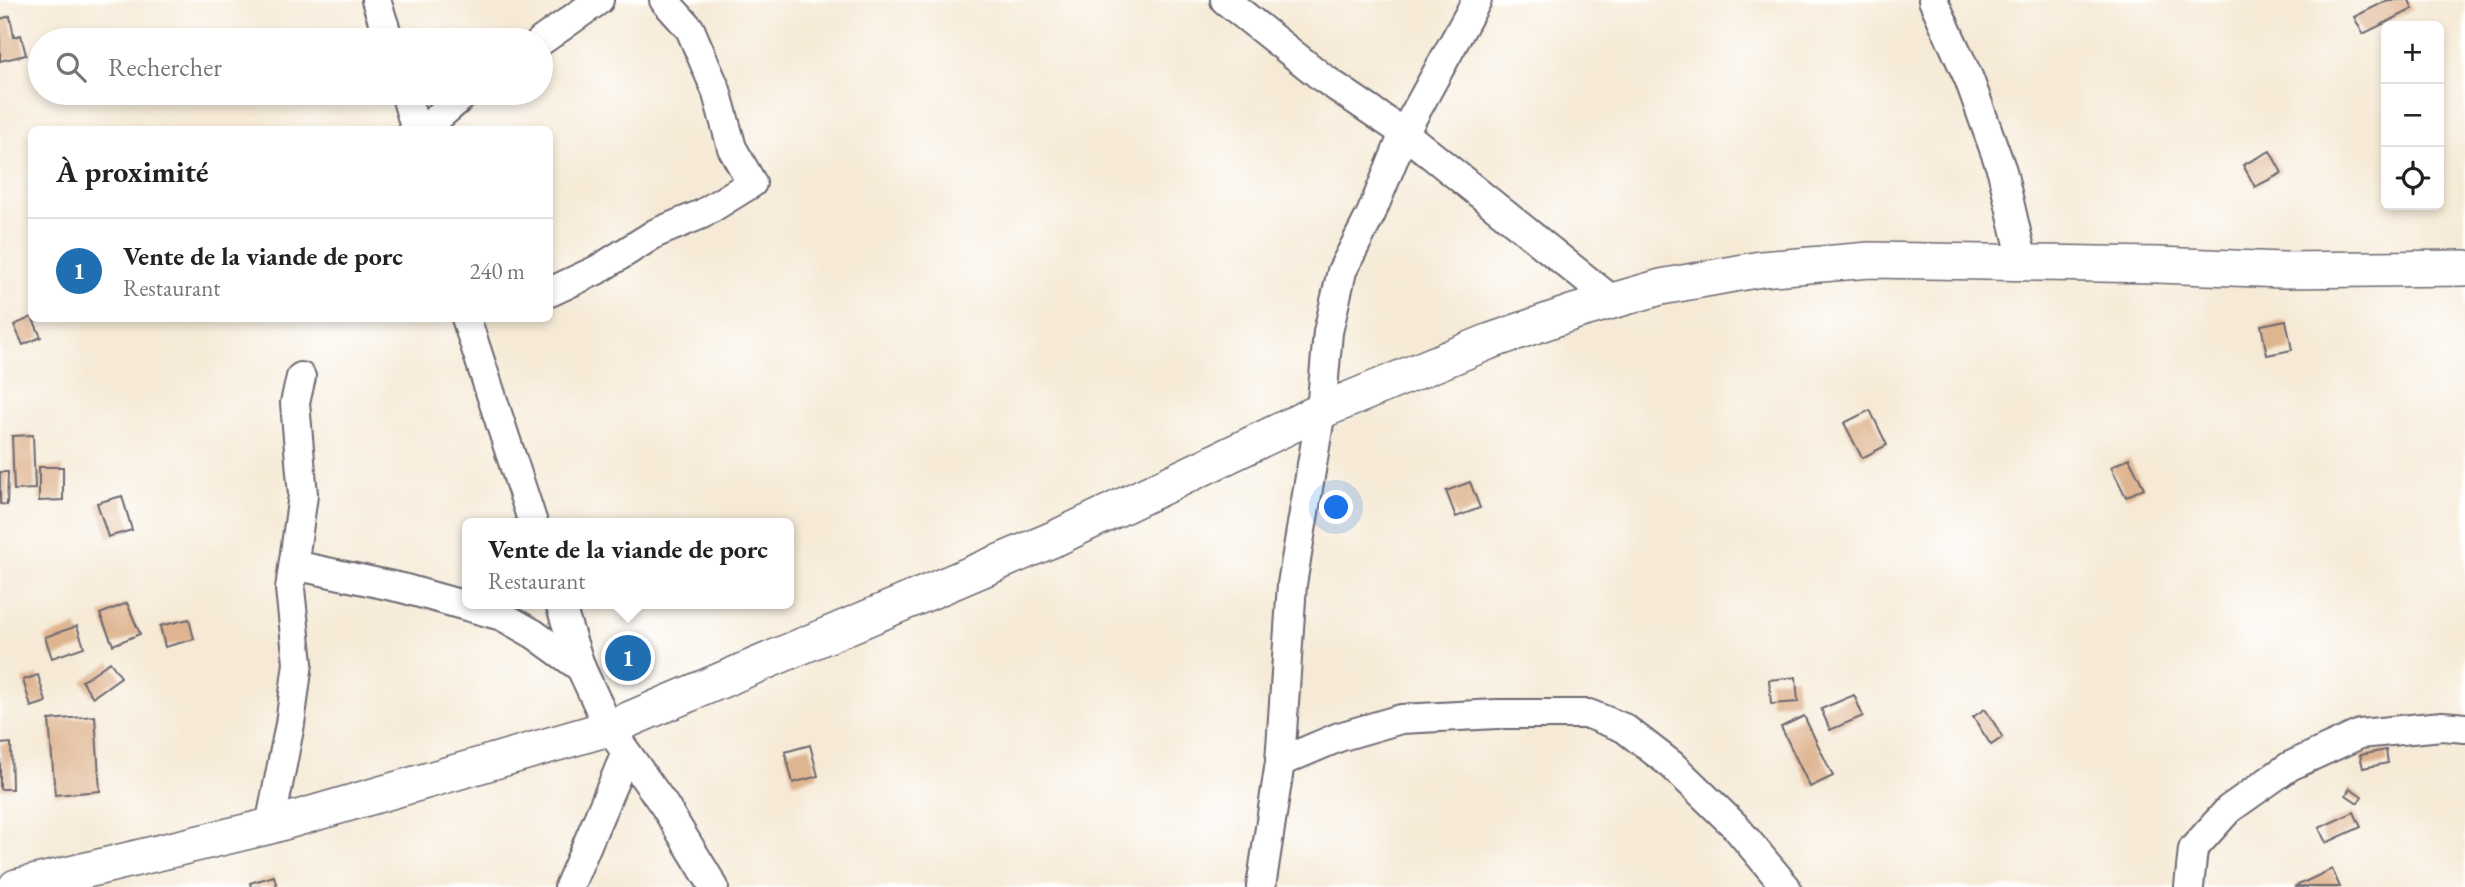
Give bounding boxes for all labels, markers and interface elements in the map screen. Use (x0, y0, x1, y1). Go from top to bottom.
map controls (2381, 21, 2444, 210)
button: + (2381, 21, 2444, 84)
search box (28, 28, 553, 105)
icon: search (52, 48, 90, 86)
text: Rechercher (108, 50, 222, 84)
button: − (2381, 84, 2444, 147)
button: locate (2381, 147, 2444, 210)
text: À proximité (56, 152, 208, 191)
text: Vente de la viande de porc (123, 239, 403, 273)
text: 1 (73, 256, 85, 286)
text: 240 m (469, 256, 525, 286)
text: Restaurant (123, 273, 221, 303)
your location (1319, 490, 1353, 524)
popup (462, 518, 794, 609)
text: Vente de la viande de porc (488, 532, 768, 566)
text: Restaurant (488, 566, 586, 596)
pin: 1 (605, 632, 651, 684)

